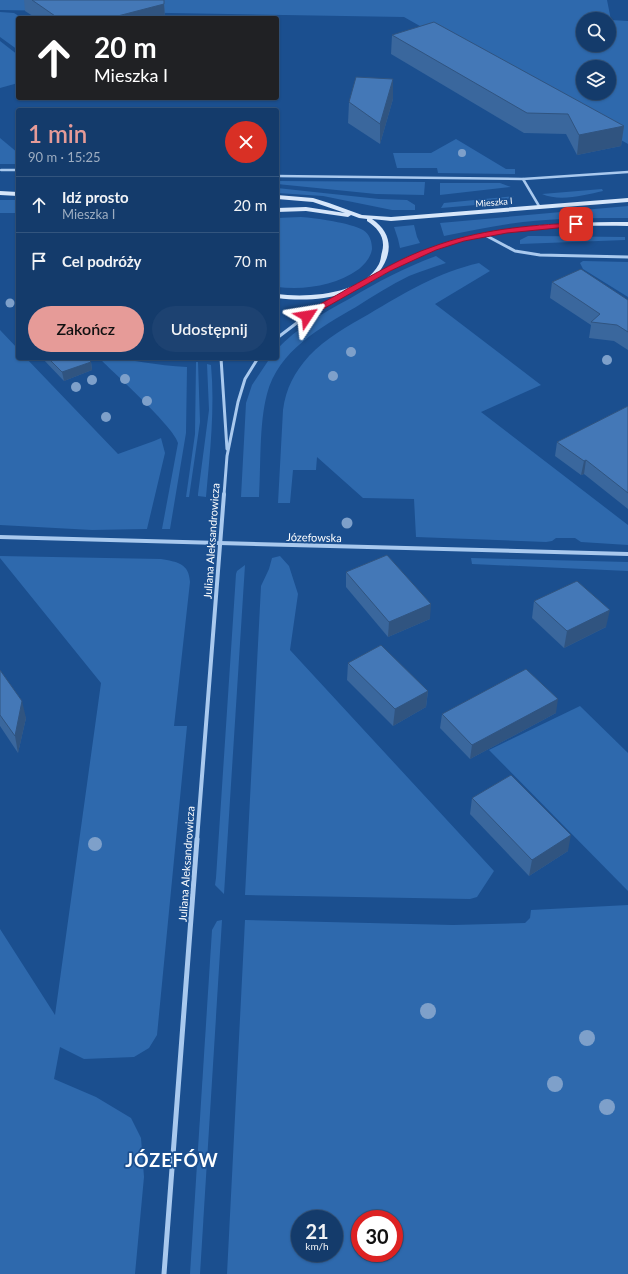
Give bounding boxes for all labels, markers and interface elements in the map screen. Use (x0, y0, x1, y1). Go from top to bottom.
map controls (576, 12, 616, 100)
button: search (576, 12, 616, 52)
text: 20 m (94, 30, 157, 64)
icon: ahead (28, 32, 80, 84)
button: layers (576, 60, 616, 100)
text: Mieszka I (94, 64, 168, 86)
text: 1 min (28, 119, 87, 148)
button: close (225, 121, 267, 163)
text: 90 m · 15:25 (28, 149, 101, 165)
text: Idź prosto (62, 188, 129, 206)
icon: ahead (28, 194, 50, 216)
street label: Mieszka I (475, 195, 513, 209)
text: 20 m (233, 196, 267, 214)
text: Mieszka I (62, 206, 116, 222)
pin (559, 207, 593, 241)
icon: arrive (565, 213, 587, 235)
icon: arrive (28, 250, 50, 272)
text: Cel podróży (62, 252, 141, 270)
text: 70 m (233, 252, 267, 270)
position arrow (286, 295, 328, 337)
button: Zakończ (28, 306, 144, 352)
button: Udostępnij (152, 306, 267, 352)
street label: Juliana Aleksandrowicza (200, 483, 222, 599)
street label: Józefowska (286, 530, 342, 544)
street label: Juliana Aleksandrowicza (175, 806, 197, 922)
district label: JÓZEFÓW (125, 1149, 219, 1171)
speed limit sign: 30 (351, 1210, 403, 1262)
text: 21 (305, 1219, 329, 1243)
text: km/h (305, 1240, 329, 1252)

